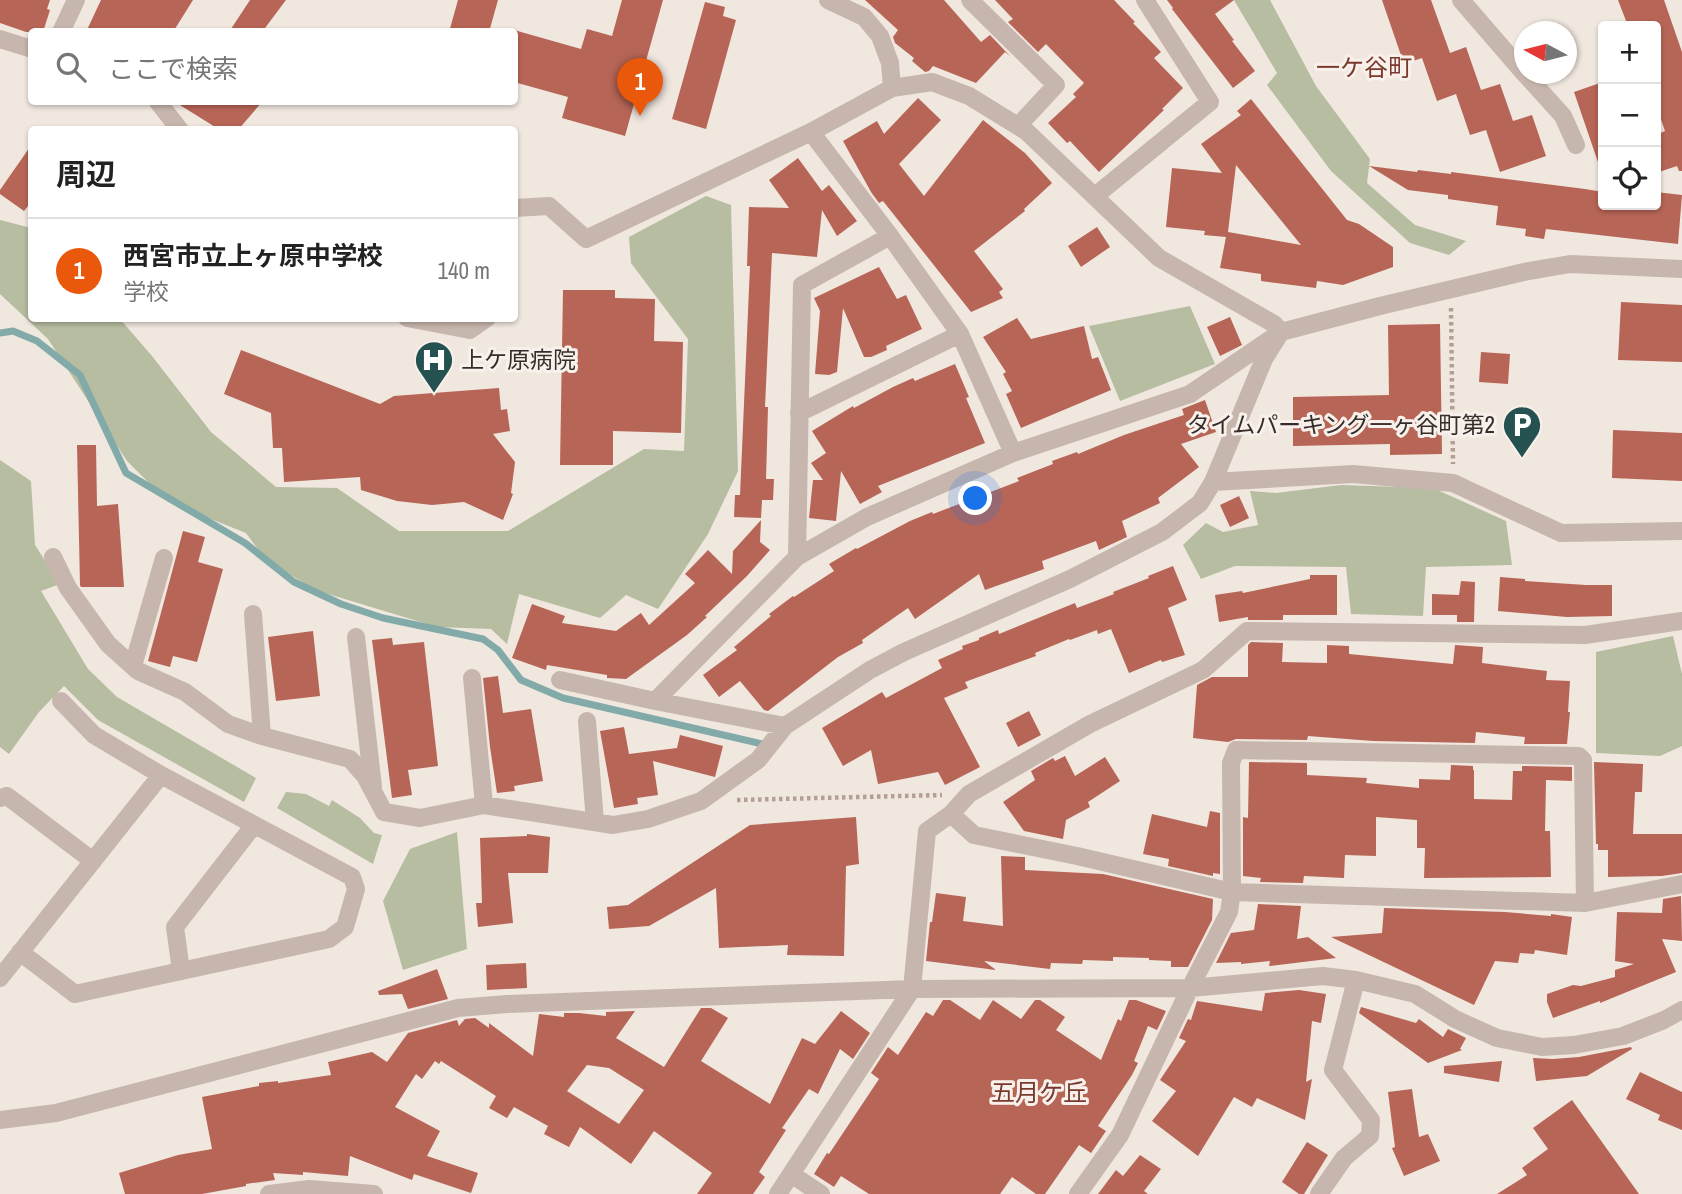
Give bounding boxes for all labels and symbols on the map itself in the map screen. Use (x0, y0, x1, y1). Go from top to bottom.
north arrow (1514, 21, 1577, 84)
district label: 一ケ谷町 (1316, 51, 1412, 83)
pin: 1 (617, 58, 663, 116)
hospital icon: 上ケ原病院 (413, 339, 455, 394)
place label: 上ケ原病院 (461, 344, 576, 375)
parking icon: タイムパーキング一ヶ谷町第2 (1501, 404, 1543, 459)
place label: タイムパーキング一ヶ谷町第2 (1187, 409, 1495, 440)
your location (958, 481, 992, 515)
district label: 五月ケ丘 (991, 1076, 1087, 1108)

